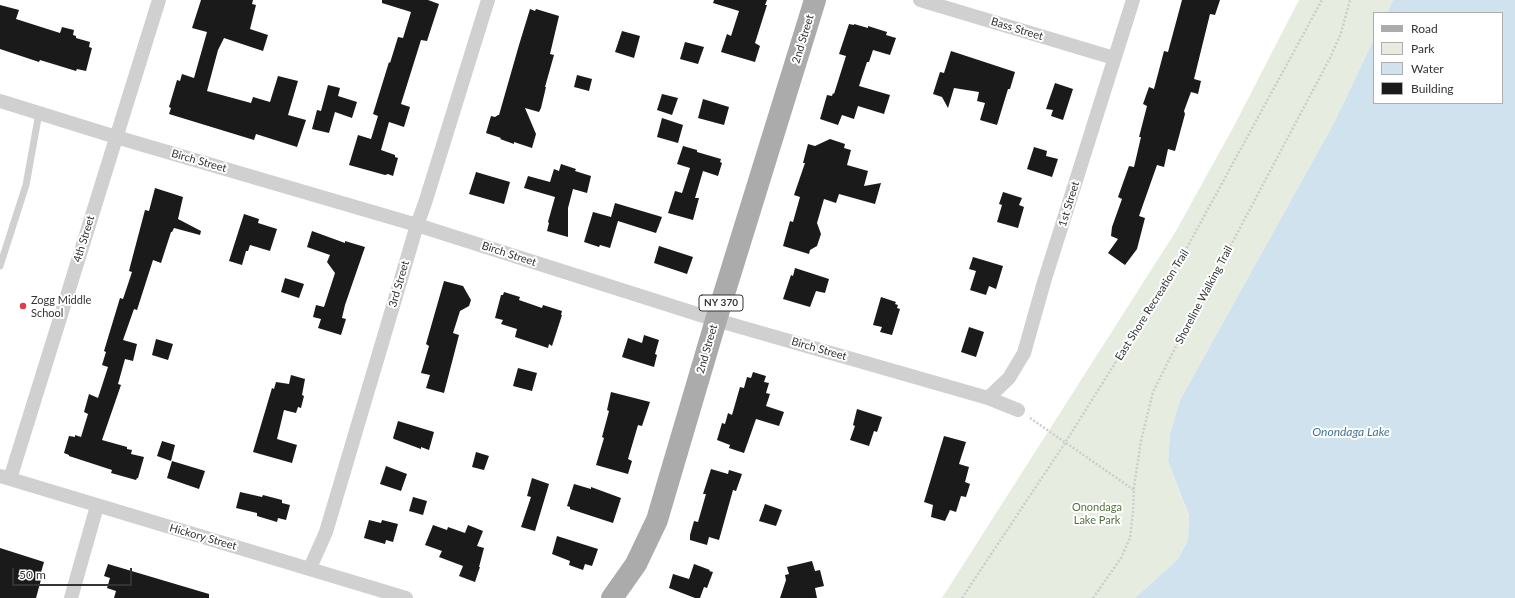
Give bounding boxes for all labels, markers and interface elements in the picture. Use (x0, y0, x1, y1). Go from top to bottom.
legend (1373, 12, 1503, 104)
street label: 2nd Street (789, 13, 817, 65)
street label: Bass Street (989, 15, 1045, 43)
text: Road (1411, 21, 1438, 36)
text: Park (1411, 41, 1434, 56)
text: Water (1411, 61, 1444, 76)
text: Building (1411, 81, 1454, 96)
street label: Birch Street (170, 147, 228, 175)
street label: 1st Street (1056, 180, 1082, 228)
street label: 4th Street (71, 214, 97, 264)
street label: Birch Street (480, 239, 538, 269)
street label: Shoreline Walking Trail (1172, 244, 1236, 346)
street label: East Shore Recreation Trail (1112, 247, 1192, 363)
street label: 3rd Street (386, 259, 412, 309)
place label: Zogg Middle School (31, 293, 91, 319)
road number: NY 370 (699, 295, 743, 311)
marker: Zogg Middle School (18, 301, 28, 311)
street label: 2nd Street (694, 323, 720, 375)
street label: Birch Street (790, 335, 848, 363)
water label: Onondaga Lake (1312, 425, 1390, 439)
park label: Onondaga Lake Park (1072, 500, 1122, 526)
street label: Hickory Street (168, 521, 238, 553)
scale bar (14, 560, 134, 586)
text: 50 m (19, 567, 46, 582)

